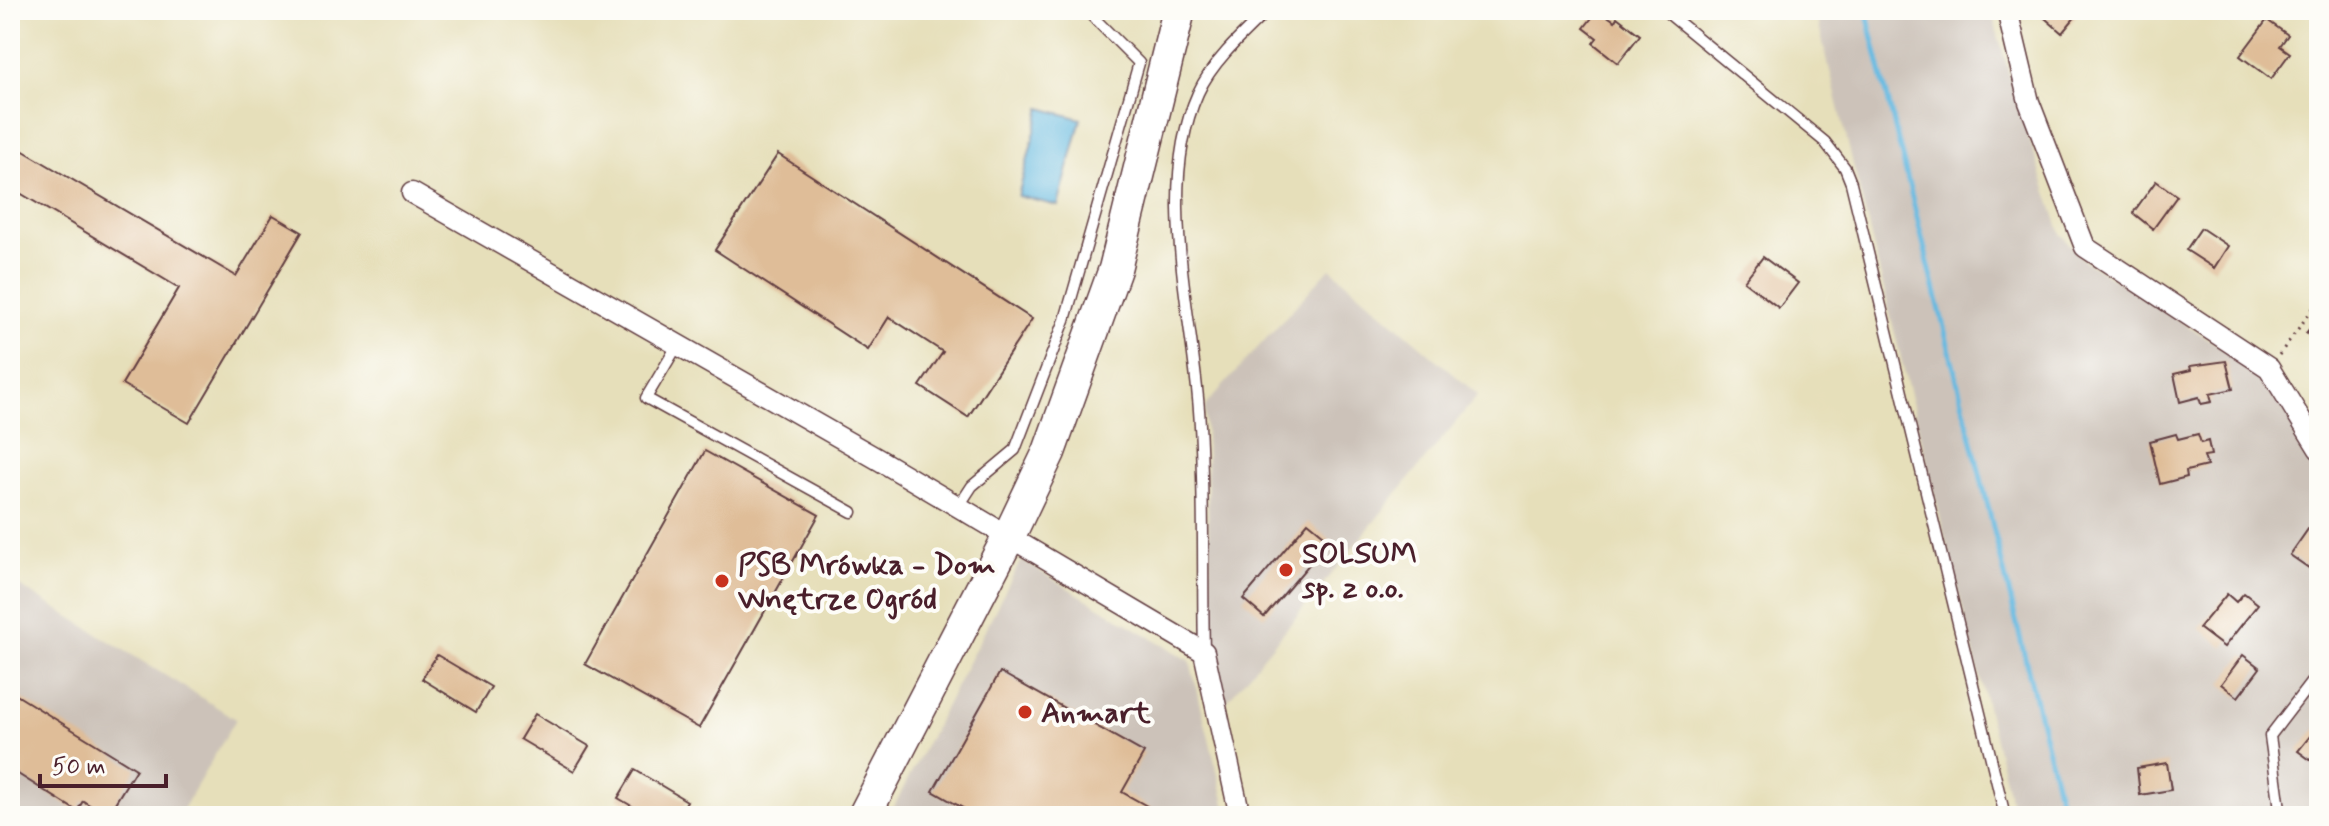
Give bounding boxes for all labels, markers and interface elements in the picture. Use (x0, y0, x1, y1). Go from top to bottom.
place label: SOLSUM sp. z o.o. (1301, 535, 1417, 608)
place label: PSB Mrówka - Dom Wnętrze Ogród (737, 546, 996, 620)
marker: SOLSUM sp. z o.o. (1277, 561, 1295, 579)
marker: PSB Mrówka - Dom Wnętrze Ogród (713, 572, 731, 590)
place label: Anmart (1041, 694, 1151, 733)
marker: Anmart (1016, 703, 1034, 721)
scale bar (40, 738, 166, 788)
text: 50 m (52, 752, 106, 783)

